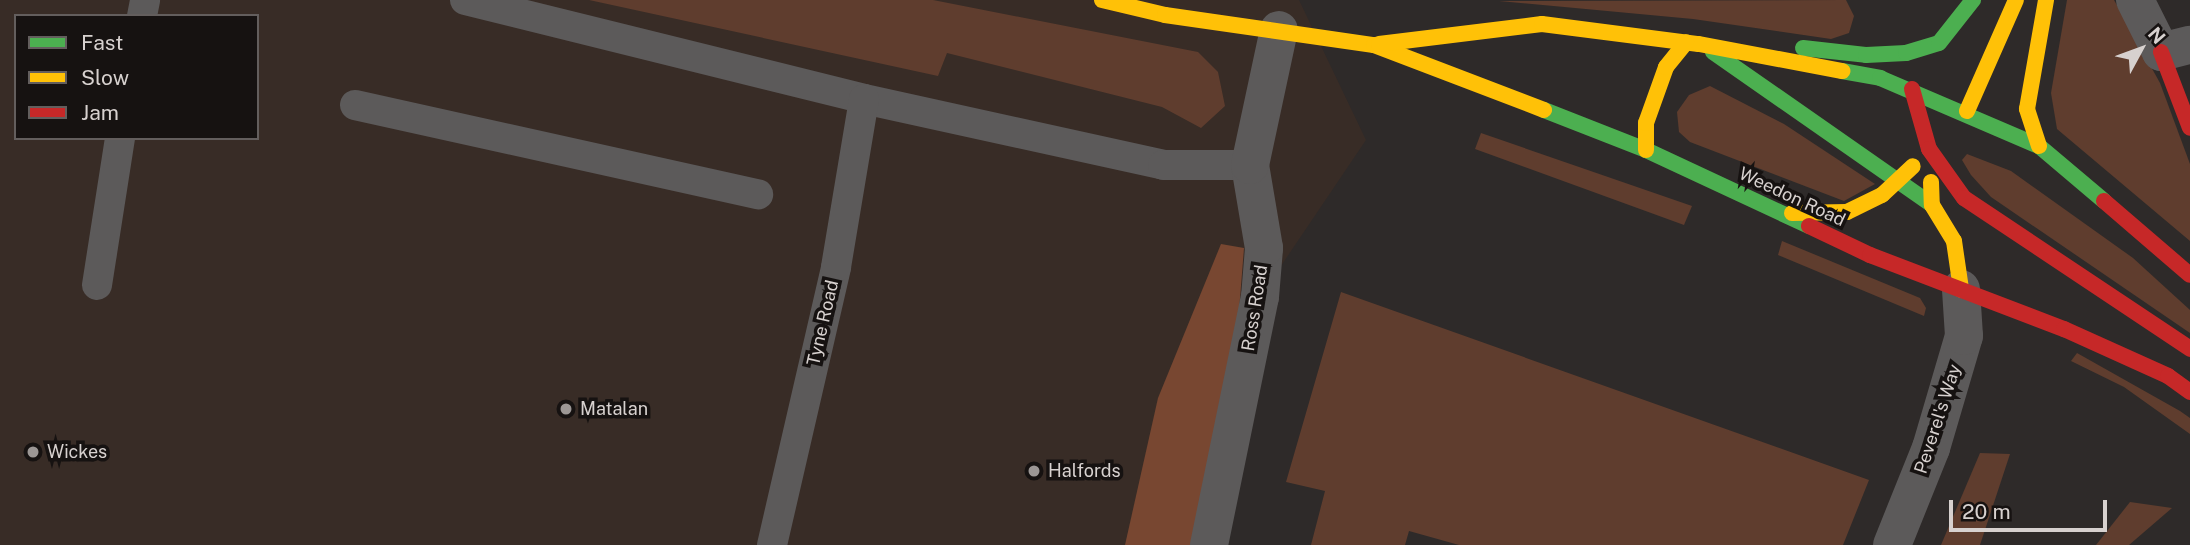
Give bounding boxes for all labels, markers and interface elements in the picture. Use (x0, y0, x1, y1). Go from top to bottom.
legend (14, 14, 259, 140)
north arrow (2106, 14, 2176, 84)
text: N (2144, 22, 2170, 48)
text: Fast (81, 30, 123, 55)
text: Slow (81, 65, 129, 90)
text: Jam (81, 100, 119, 125)
street label: Weedon Road (1735, 163, 1849, 231)
street label: Ross Road (1238, 263, 1272, 353)
street label: Tyne Road (803, 278, 843, 368)
street label: Peverel's Way (1910, 361, 1966, 477)
place label: Matalan (580, 398, 648, 420)
marker: Matalan (558, 401, 574, 417)
place label: Wickes (47, 441, 107, 463)
marker: Wickes (25, 444, 41, 460)
place label: Halfords (1048, 460, 1121, 482)
marker: Halfords (1026, 463, 1042, 479)
scale bar (1952, 486, 2110, 530)
text: 20 m (1962, 499, 2011, 524)

